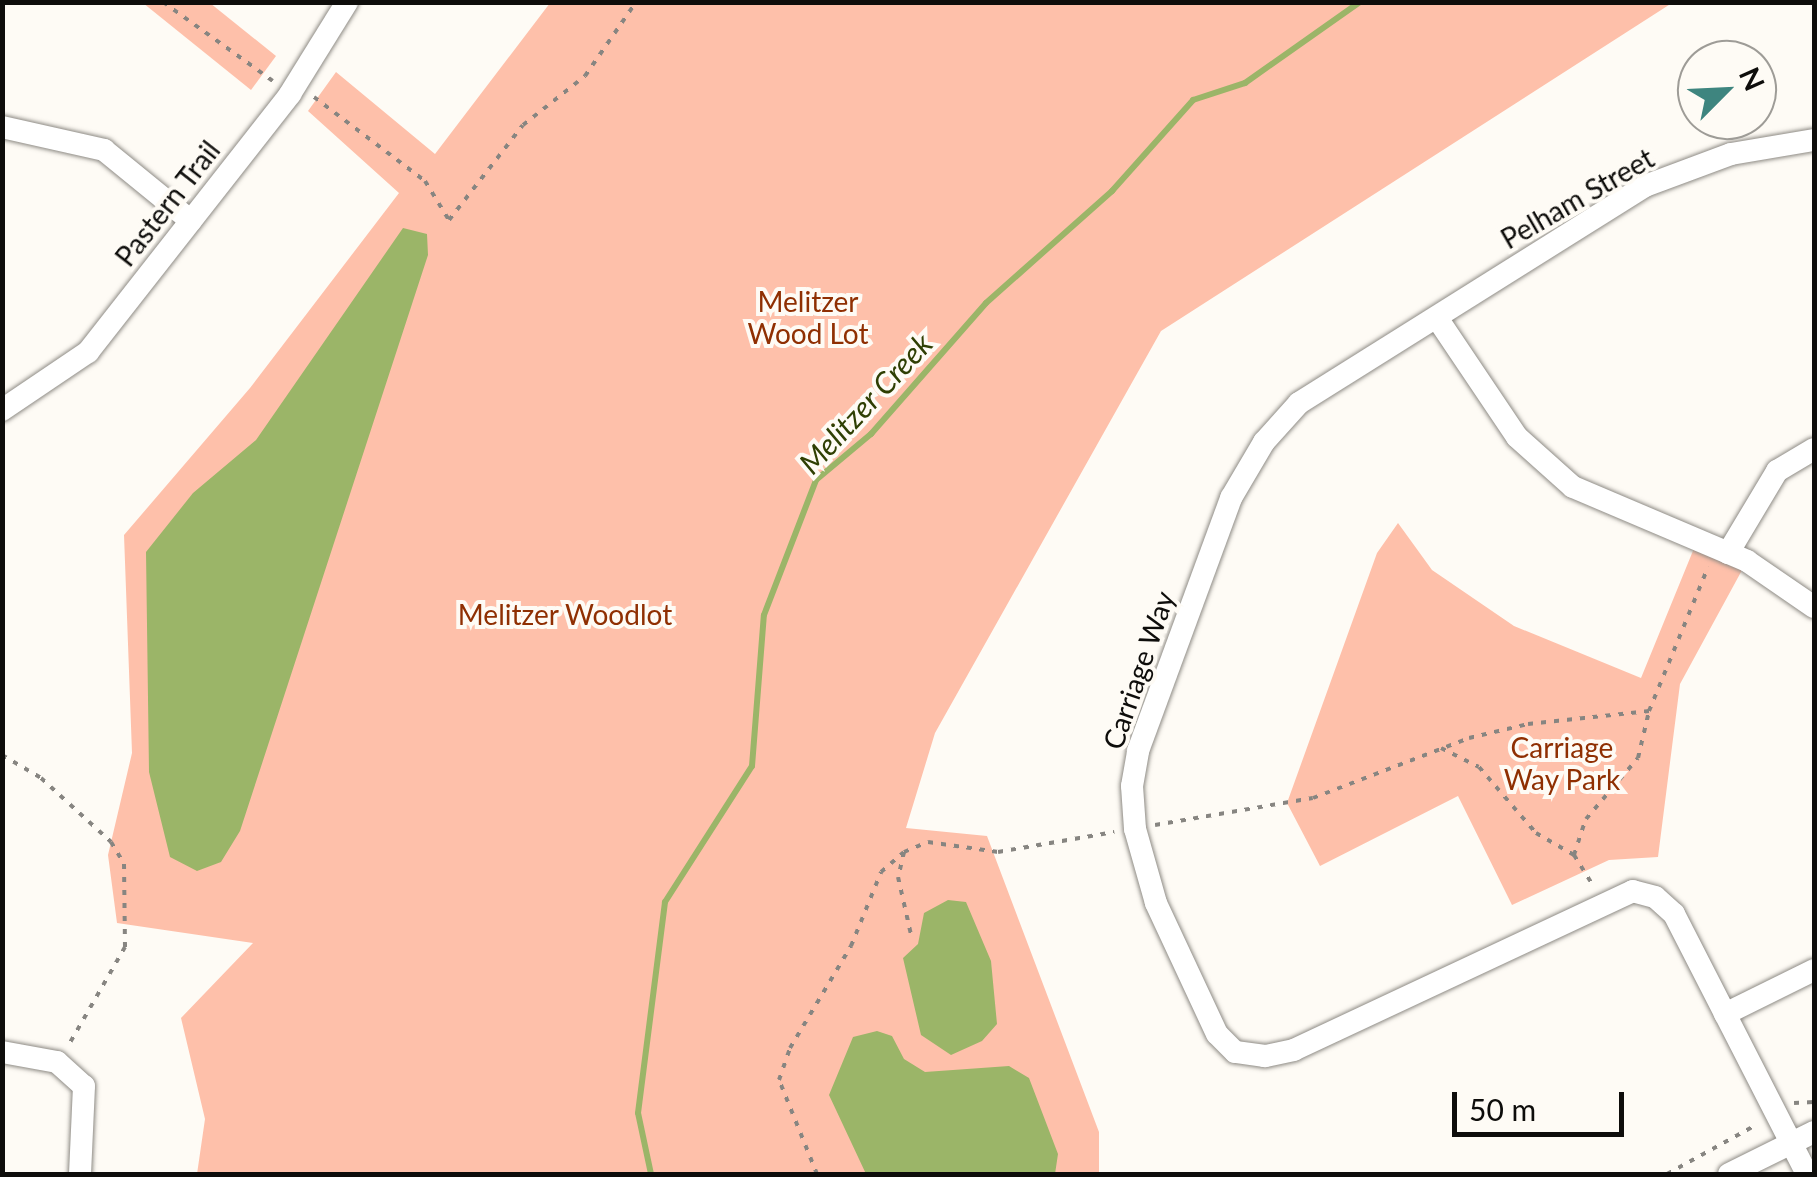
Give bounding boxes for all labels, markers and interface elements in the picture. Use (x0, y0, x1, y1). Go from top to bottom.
north arrow (1677, 40, 1777, 140)
text: N (1733, 62, 1772, 95)
street label: Pastern Trail (107, 133, 227, 273)
street label: Pelham Street (1495, 141, 1659, 255)
park label: Melitzer Wood Lot (747, 284, 869, 350)
water label: Melitzer Creek (791, 325, 939, 481)
street label: Carriage Way (1095, 586, 1181, 754)
park label: Melitzer Woodlot (457, 597, 673, 631)
park label: Carriage Way Park (1503, 730, 1621, 796)
scale bar (1457, 1072, 1630, 1134)
text: 50 m (1469, 1091, 1536, 1127)

